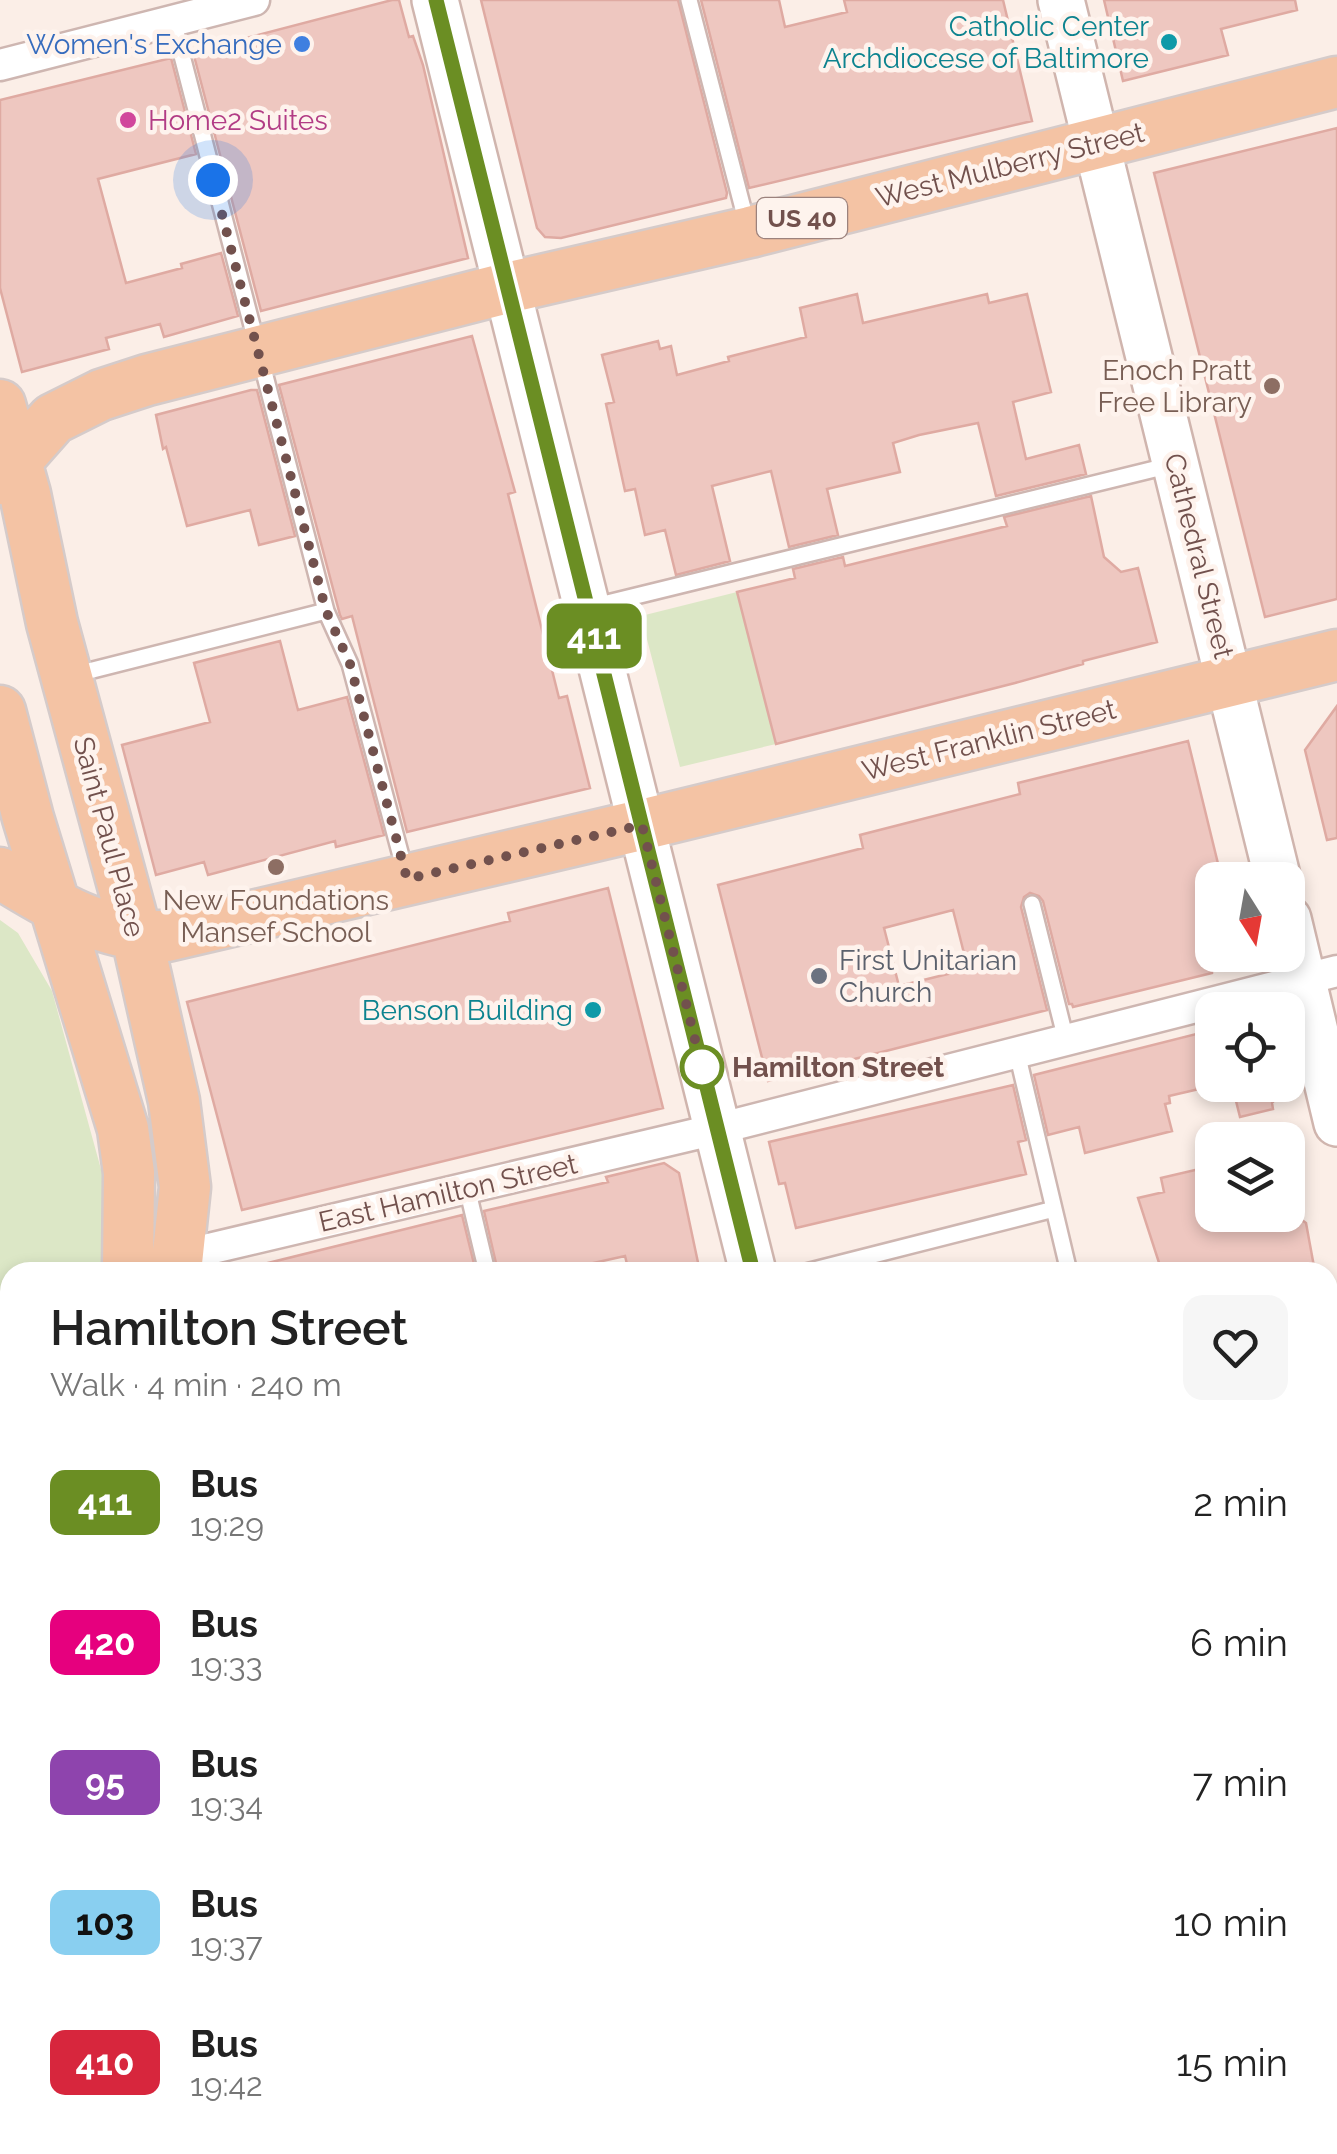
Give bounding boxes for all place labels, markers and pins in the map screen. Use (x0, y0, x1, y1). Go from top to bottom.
place label: Catholic Center Archdiocese of Baltimore (823, 10, 1149, 75)
place label: Women's Exchange (26, 28, 282, 61)
marker: Catholic Center Archdiocese of Baltimore (1158, 31, 1180, 53)
marker: Women's Exchange (291, 33, 313, 55)
place label: Home2 Suites (148, 104, 328, 137)
marker: Home2 Suites (117, 109, 139, 131)
place label: Enoch Pratt Free Library (1097, 354, 1253, 419)
marker: Enoch Pratt Free Library (1261, 375, 1283, 397)
marker: New Foundations Mansef School (265, 856, 287, 878)
place label: New Foundations Mansef School (163, 884, 389, 949)
place label: First Unitarian Church (839, 944, 1017, 1009)
marker: First Unitarian Church (808, 965, 830, 987)
place label: Benson Building (362, 994, 573, 1027)
marker: Benson Building (582, 999, 604, 1021)
marker: Hamilton Street (681, 1046, 723, 1088)
place label: Hamilton Street (732, 1051, 944, 1084)

